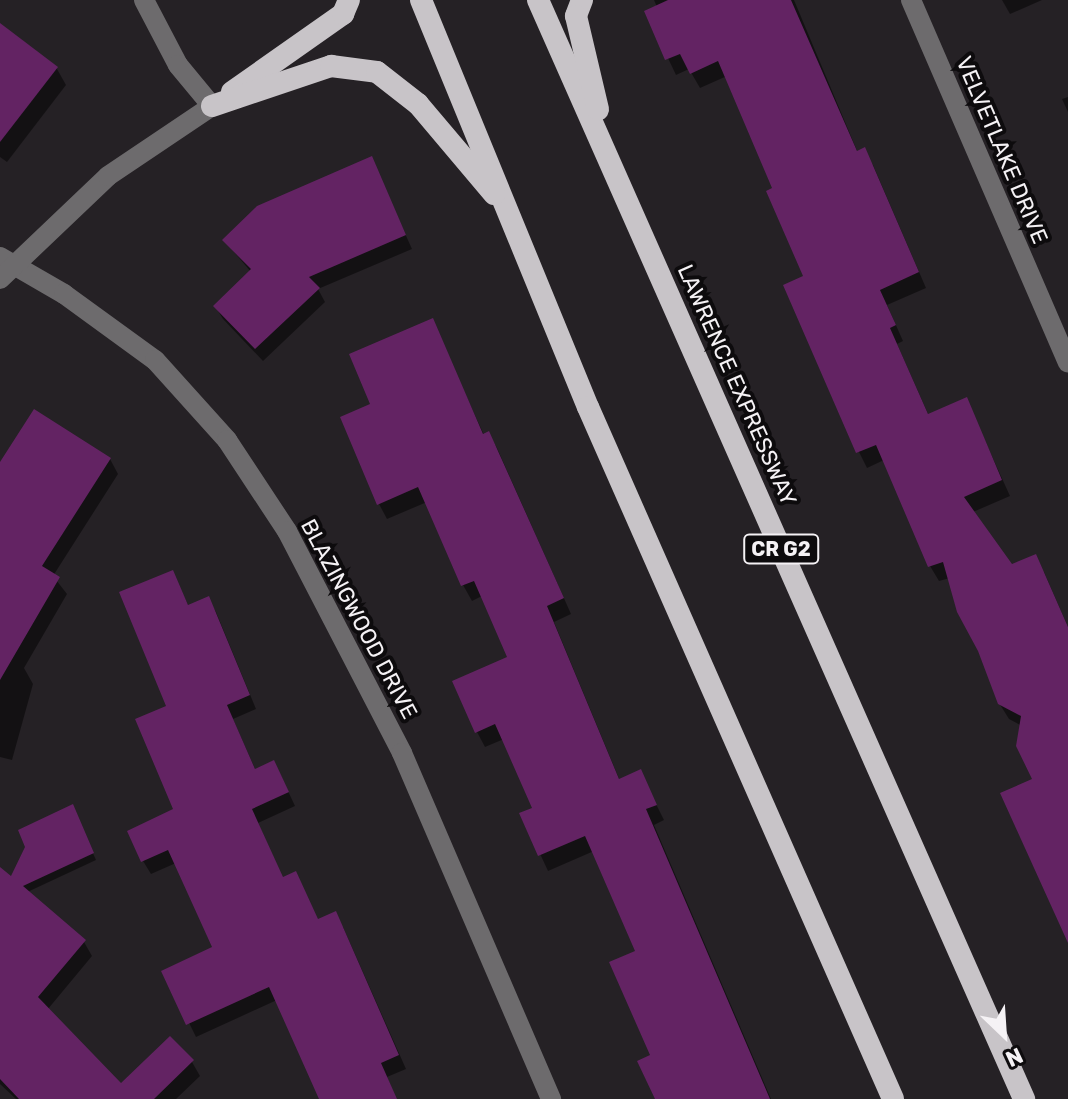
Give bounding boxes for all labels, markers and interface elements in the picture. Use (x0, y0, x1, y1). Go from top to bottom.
street label: VELVETLAKE DRIVE (951, 52, 1053, 248)
street label: LAWRENCE EXPRESSWAY (672, 260, 802, 510)
street label: BLAZINGWOOD DRIVE (295, 515, 423, 723)
road number: CR G2 (743, 533, 819, 565)
north arrow (964, 995, 1044, 1075)
text: N (1001, 1042, 1027, 1073)

